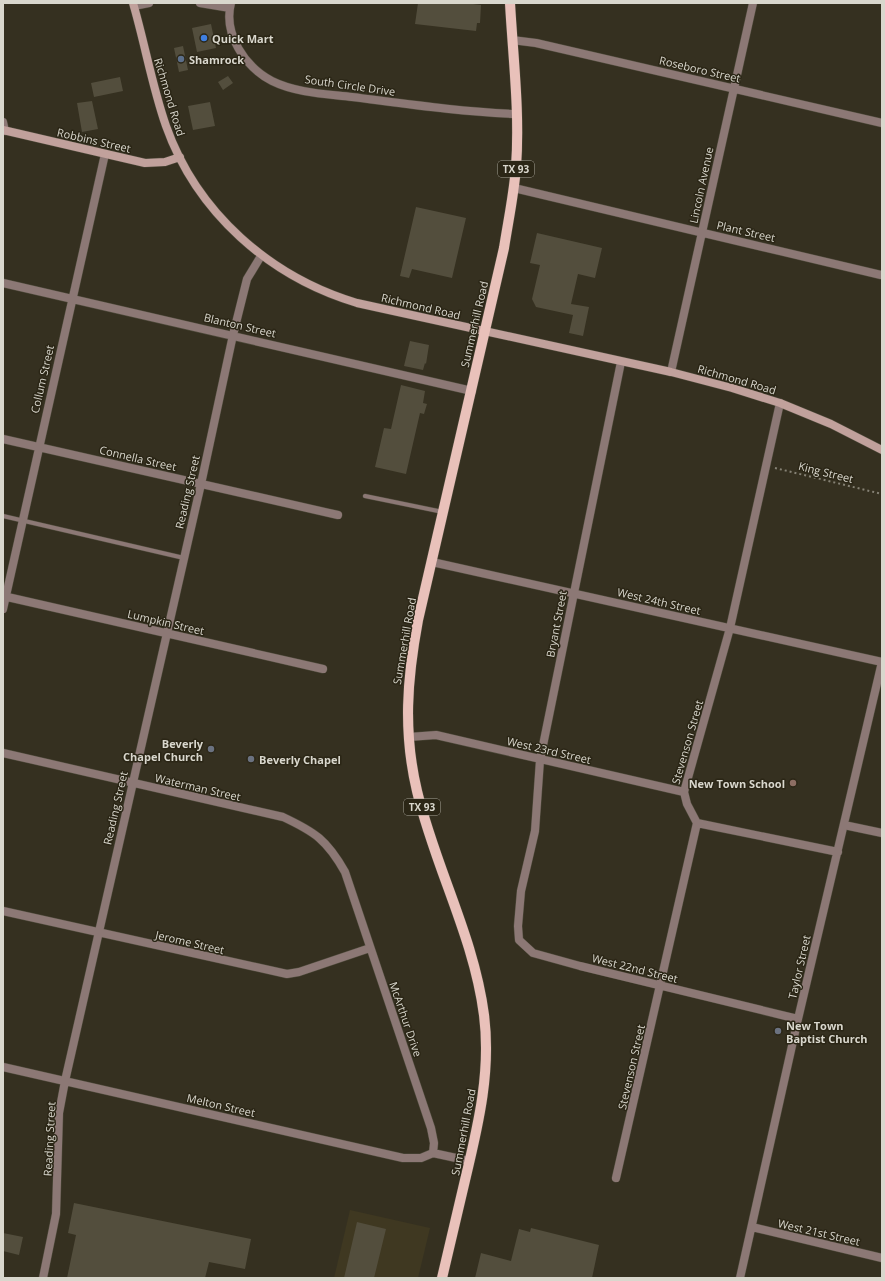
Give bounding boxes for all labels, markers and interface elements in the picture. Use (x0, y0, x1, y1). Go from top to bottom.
place label: Quick Mart (212, 31, 274, 46)
marker: Quick Mart (199, 33, 209, 43)
place label: Shamrock (189, 52, 244, 67)
street label: Roseboro Street (658, 52, 742, 86)
marker: Shamrock (176, 54, 186, 64)
street label: Richmond Road (151, 56, 189, 138)
street label: South Circle Drive (304, 71, 396, 99)
street label: Robbins Street (56, 124, 132, 156)
street label: Lincoln Avenue (686, 145, 716, 225)
road number: TX 93 (498, 161, 534, 177)
street label: Plant Street (715, 217, 777, 245)
street label: Summerhill Road (457, 279, 491, 369)
street label: Richmond Road (380, 290, 462, 322)
street label: Blanton Street (202, 309, 278, 341)
street label: Collum Street (27, 343, 57, 415)
street label: Richmond Road (696, 361, 778, 397)
street label: Connella Street (98, 442, 178, 474)
street label: Reading Street (171, 454, 203, 530)
street label: King Street (797, 458, 855, 486)
street label: West 24th Street (616, 584, 702, 618)
street label: Bryant Street (542, 589, 570, 659)
street label: Summerhill Road (389, 596, 419, 686)
street label: Lumpkin Street (126, 606, 206, 638)
street label: Stevenson Street (668, 698, 706, 786)
street label: West 23rd Street (506, 733, 593, 767)
place label: Beverly Chapel Church (123, 736, 204, 764)
marker: Beverly Chapel Church (206, 744, 216, 754)
place label: Beverly Chapel (259, 752, 341, 767)
marker: Beverly Chapel (246, 754, 256, 764)
street label: Reading Street (99, 770, 131, 846)
street label: Waterman Street (154, 770, 242, 804)
place label: New Town School (689, 776, 785, 791)
marker: New Town School (788, 778, 798, 788)
road number: TX 93 (404, 799, 440, 815)
street label: Jerome Street (153, 927, 226, 957)
street label: Taylor Street (784, 933, 814, 1000)
street label: West 22nd Street (590, 950, 680, 986)
street label: McArthur Drive (386, 980, 426, 1058)
place label: New Town Baptist Church (786, 1018, 868, 1046)
street label: Stevenson Street (614, 1023, 648, 1111)
marker: New Town Baptist Church (773, 1026, 783, 1036)
street label: Summerhill Road (447, 1087, 479, 1177)
street label: Melton Street (185, 1090, 257, 1120)
street label: Reading Street (40, 1101, 58, 1177)
street label: West 21st Street (777, 1215, 862, 1249)

